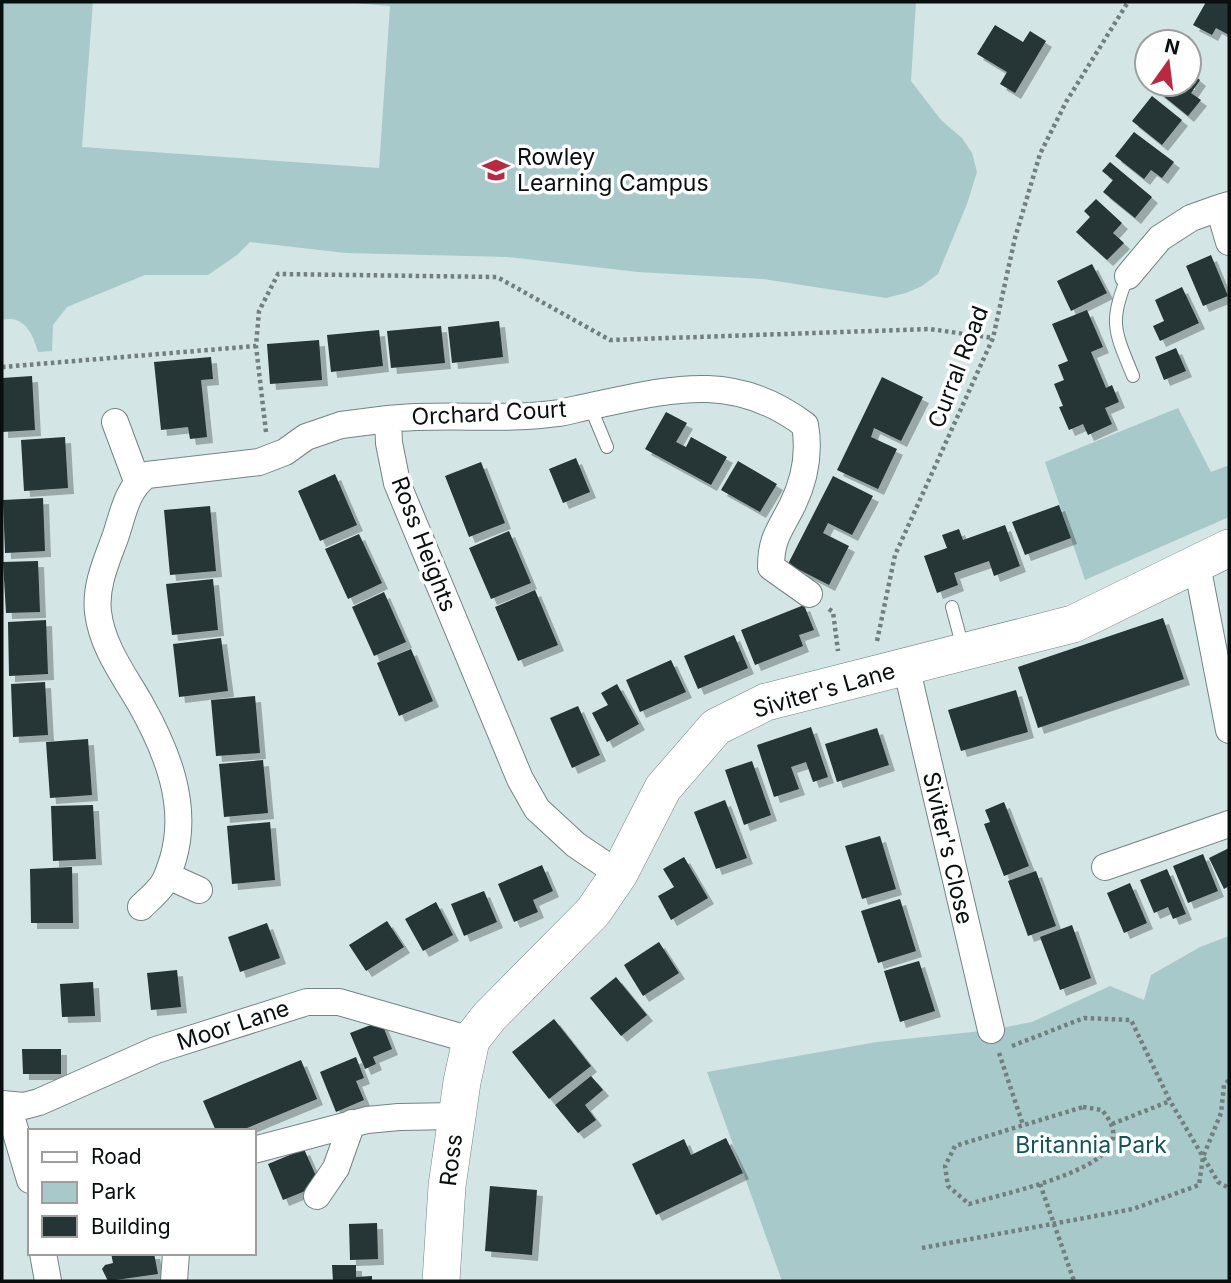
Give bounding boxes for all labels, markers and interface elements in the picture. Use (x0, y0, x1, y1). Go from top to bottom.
north arrow (1133, 28, 1203, 98)
text: N (1162, 34, 1182, 60)
place label: Rowley Learning Campus (517, 143, 709, 197)
school or university icon: Rowley Learning Campus (481, 155, 511, 185)
street label: Curral Road (922, 302, 994, 432)
street label: Orchard Court (411, 395, 568, 431)
street label: Ross Heights (385, 473, 463, 615)
street label: Siviter's Lane (750, 656, 898, 724)
street label: Siviter's Close (917, 769, 979, 927)
street label: Moor Lane (173, 994, 293, 1056)
legend (28, 1129, 256, 1255)
park label: Britannia Park (1015, 1131, 1167, 1159)
street label: Ross (434, 1132, 468, 1188)
text: Road (91, 1144, 142, 1169)
text: Park (91, 1179, 136, 1204)
text: Building (91, 1214, 171, 1239)

